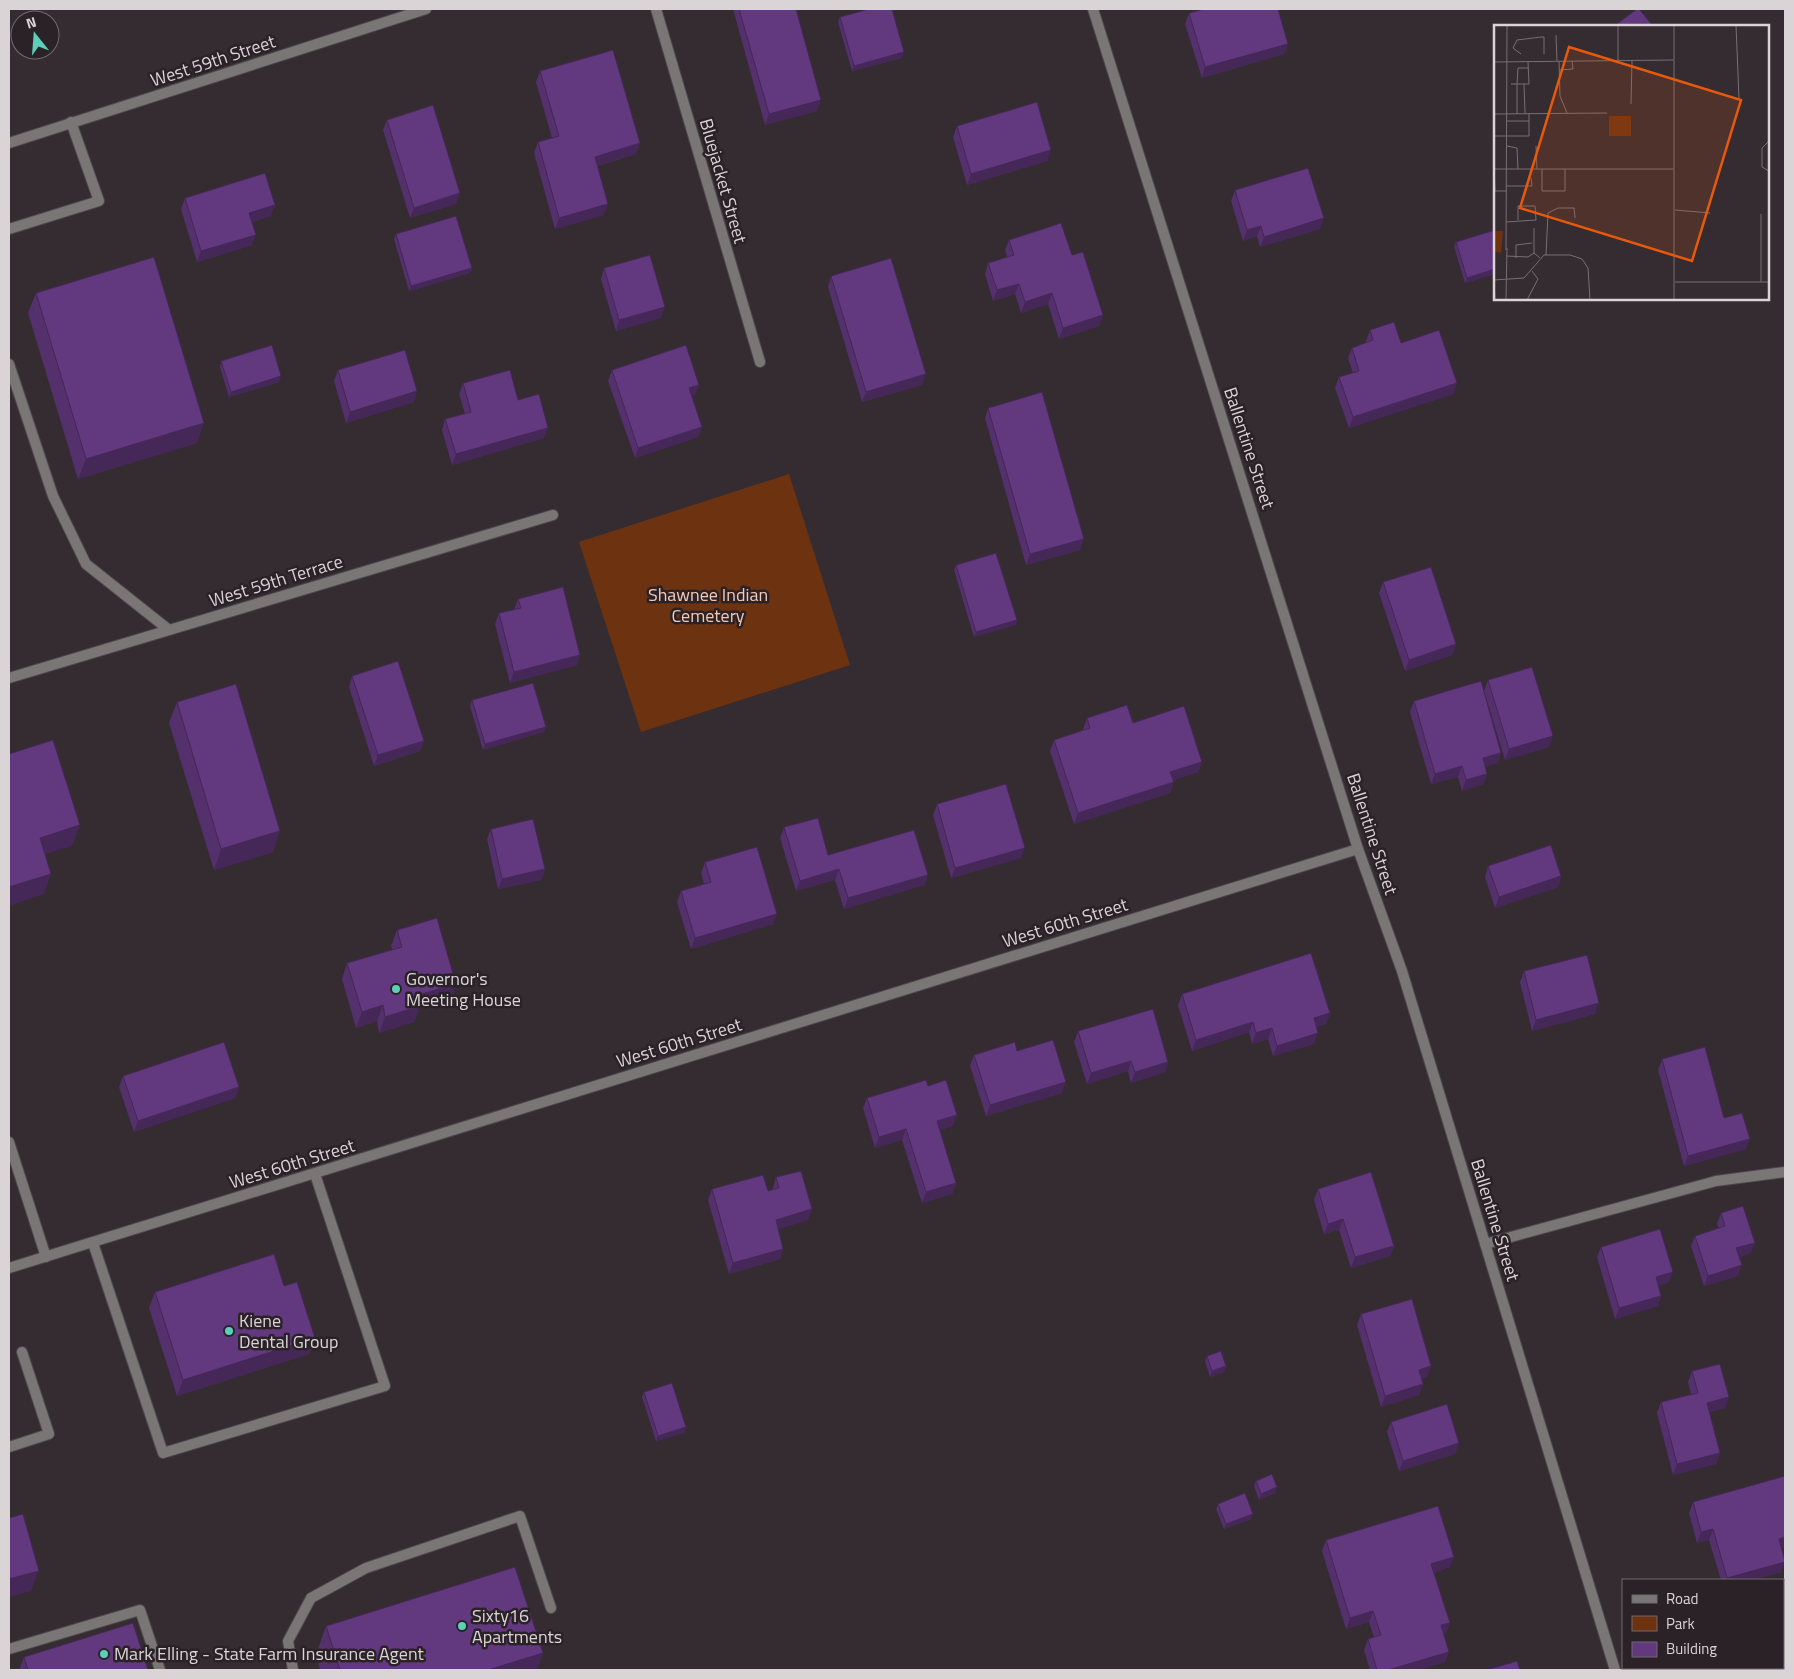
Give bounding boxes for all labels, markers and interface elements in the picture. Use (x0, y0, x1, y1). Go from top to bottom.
north arrow (10, 10, 60, 60)
text: N (23, 11, 39, 34)
inset map (1494, 25, 1769, 300)
street label: West 59th Street (147, 27, 279, 93)
street label: Bluejacket Street (693, 115, 754, 247)
street label: Ballentine Street (1217, 384, 1282, 513)
street label: West 59th Terrace (206, 547, 346, 614)
park label: Shawnee Indian Cemetery (648, 581, 768, 629)
street label: Ballentine Street (1340, 770, 1405, 899)
street label: West 60th Street (999, 890, 1132, 954)
place label: Governor's Meeting House (406, 965, 521, 1013)
marker: Governor's Meeting House (390, 983, 402, 995)
street label: West 60th Street (613, 1010, 746, 1074)
street label: West 60th Street (226, 1131, 359, 1195)
street label: Ballentine Street (1464, 1155, 1527, 1285)
place label: Kiene Dental Group (239, 1307, 338, 1355)
marker: Kiene Dental Group (223, 1325, 235, 1337)
legend (1622, 1579, 1784, 1669)
text: Road (1666, 1587, 1698, 1610)
place label: Sixty16 Apartments (472, 1602, 562, 1650)
text: Park (1666, 1612, 1695, 1635)
marker: Sixty16 Apartments (456, 1620, 468, 1632)
text: Building (1666, 1637, 1717, 1660)
place label: Mark Elling - State Farm Insurance Agent (114, 1640, 425, 1667)
marker: Mark Elling - State Farm Insurance Agent (98, 1648, 110, 1660)

